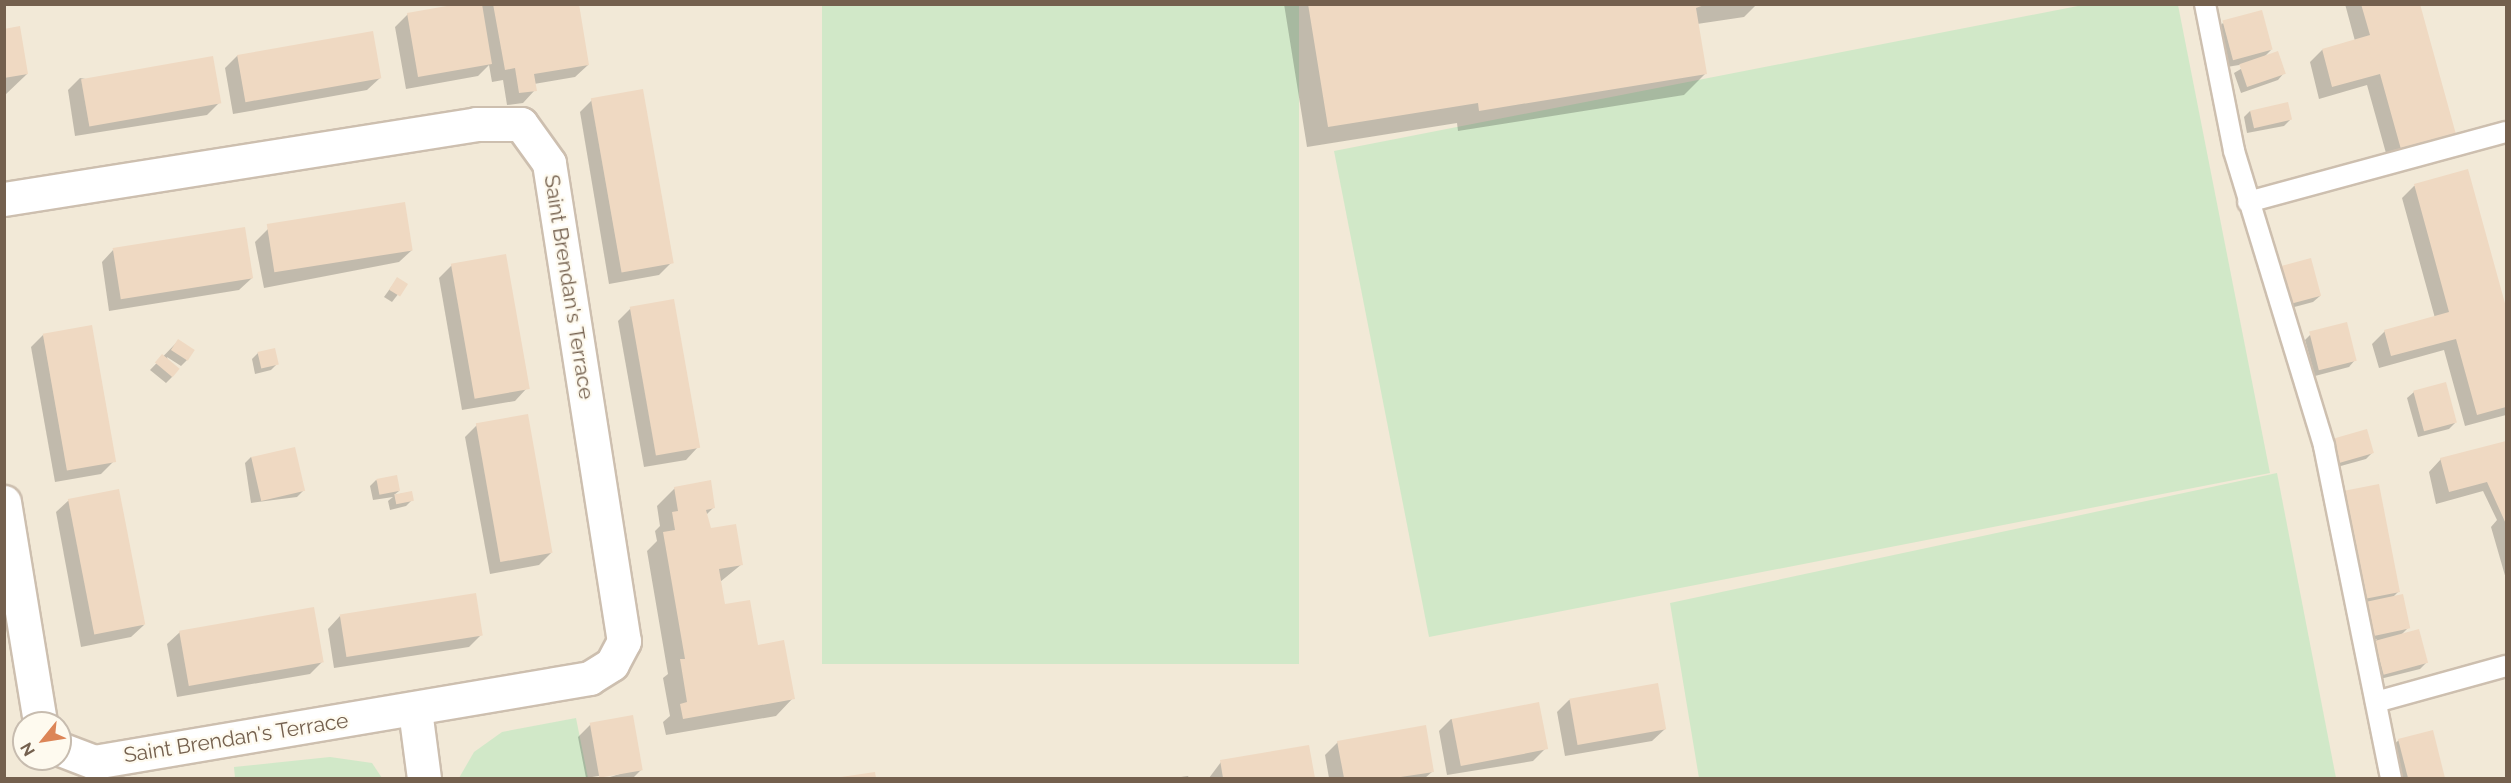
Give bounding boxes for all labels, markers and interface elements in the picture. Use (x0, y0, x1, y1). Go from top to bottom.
street label: Saint Brendan's Terrace (539, 173, 599, 401)
street label: Saint Brendan's Terrace (122, 708, 350, 768)
north arrow (12, 711, 72, 771)
text: N (16, 739, 39, 759)

